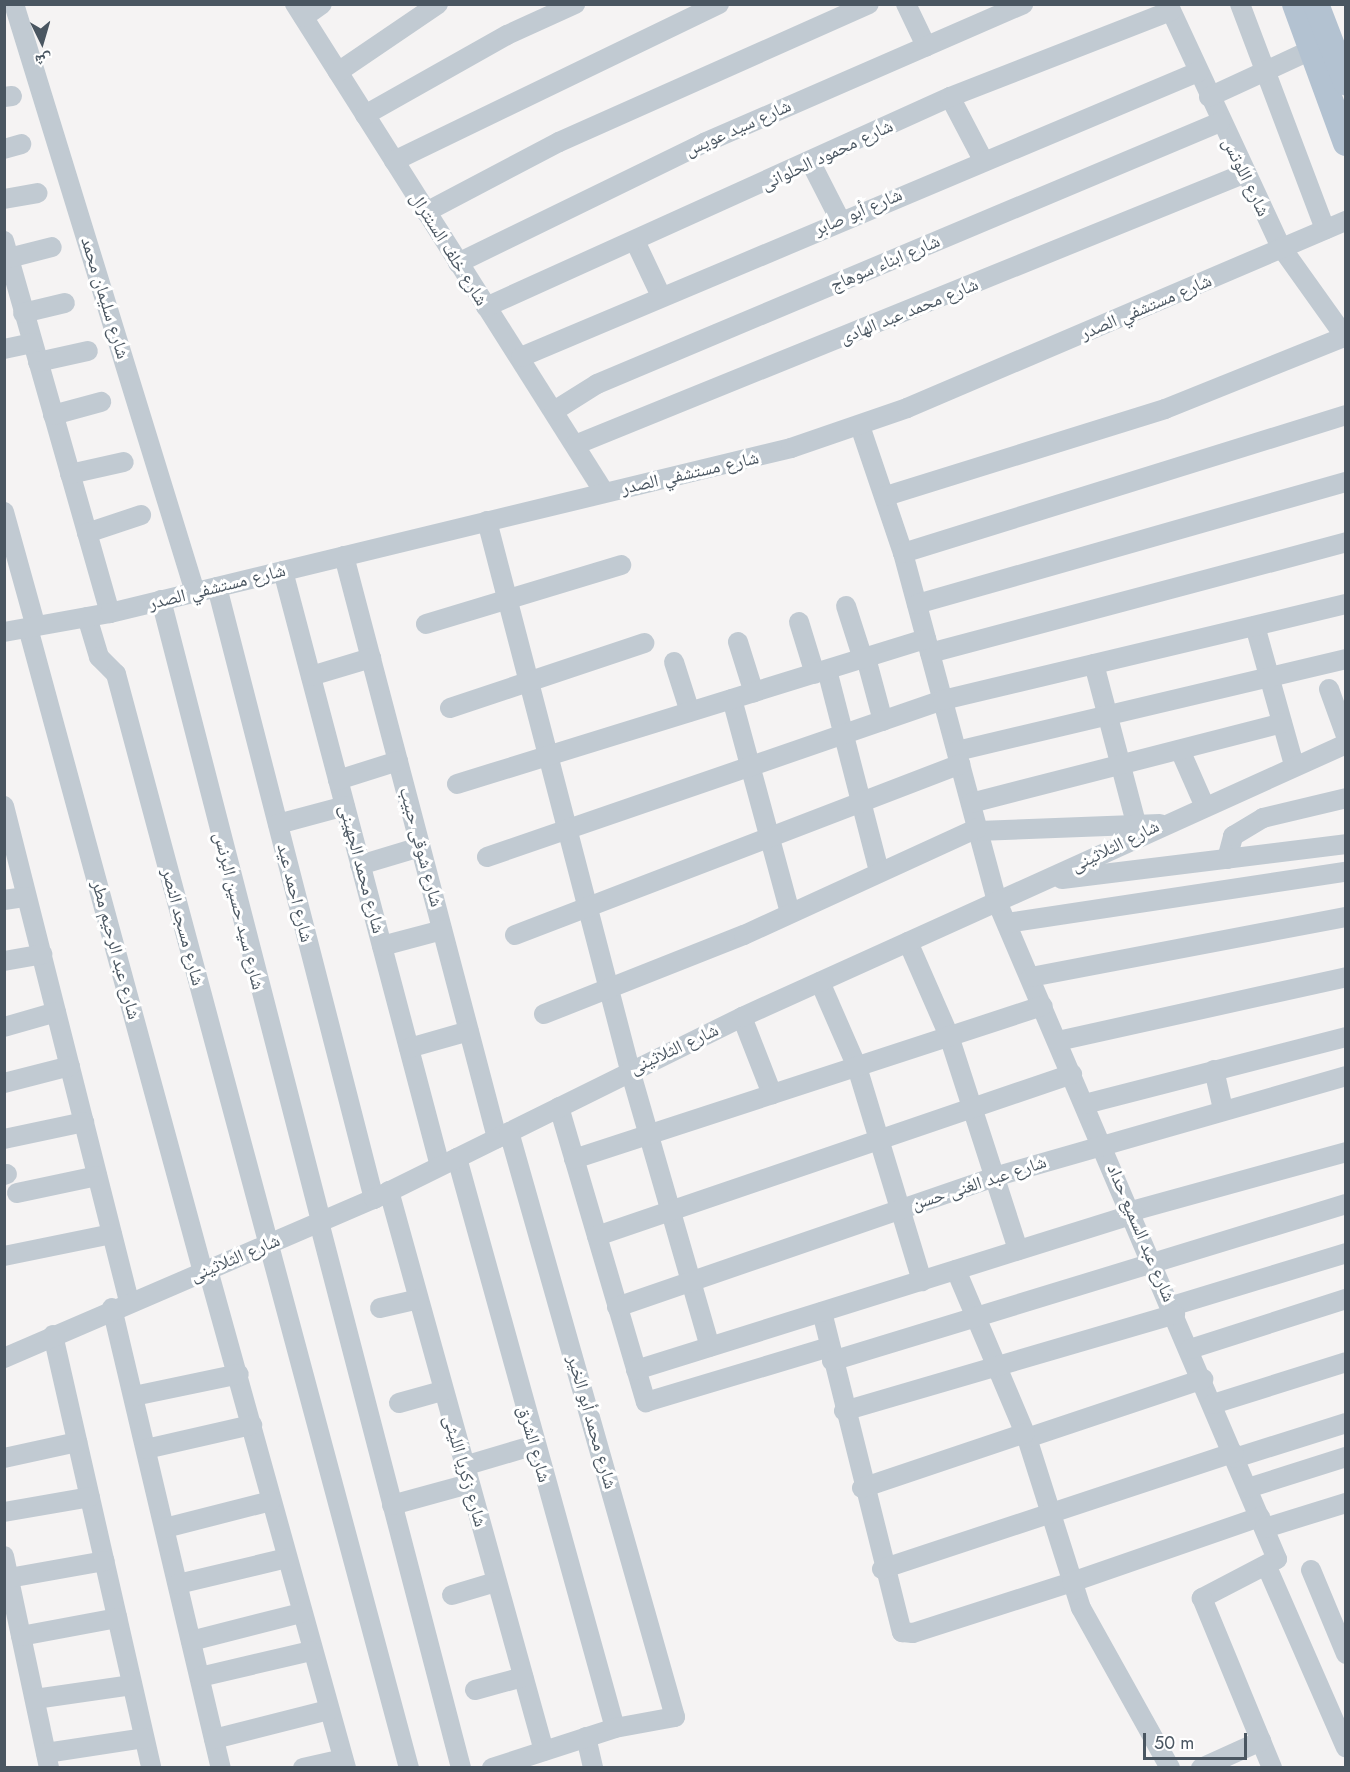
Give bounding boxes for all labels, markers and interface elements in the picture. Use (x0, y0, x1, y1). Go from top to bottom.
north arrow (12, 12, 72, 72)
text: ش (34, 48, 53, 73)
street label: شارع سيد عويس (682, 95, 794, 161)
street label: شارع محمود الحلوانى (758, 115, 896, 195)
street label: شارع اللوتس (1218, 134, 1274, 220)
street label: شارع أبو صابر (811, 184, 905, 240)
street label: شارع خلف السنترال (405, 188, 493, 310)
street label: شارع ابناء سوهاج (827, 230, 943, 296)
street label: شارع سليمان محمد (76, 234, 134, 362)
street label: شارع مستشفي الصدر (1077, 270, 1215, 344)
street label: شارع محمد عبد الهادى (837, 273, 981, 349)
street label: شارع مستشفي الصدر (619, 447, 761, 499)
street label: شارع مستشفي الصدر (146, 560, 288, 614)
street label: شارع شوقى حبيب (395, 785, 447, 909)
street label: شارع محمد الجهينى (334, 802, 390, 936)
street label: شارع الثلاثينى (1067, 815, 1163, 877)
street label: شارع سيد حسين البرنس (209, 830, 269, 992)
street label: شارع احمد عيد (272, 841, 318, 945)
street label: شارع مسجد النصر (157, 866, 209, 988)
street label: شارع عبد الرحيم مطر (87, 878, 145, 1022)
street label: شارع الثلاثينى (626, 1019, 722, 1079)
street label: شارع عبد الغنى حسن (909, 1151, 1049, 1215)
street label: شارع عبد السميع حداد (1102, 1161, 1180, 1305)
street label: شارع الثلاثينى (187, 1229, 283, 1287)
street label: شارع محمد أبو الخير (563, 1353, 621, 1491)
street label: شارع الشرق (513, 1403, 555, 1485)
street label: شارع زكريا الليثى (439, 1413, 491, 1529)
scale bar (1146, 1721, 1250, 1759)
text: 50 m (1154, 1730, 1194, 1756)

